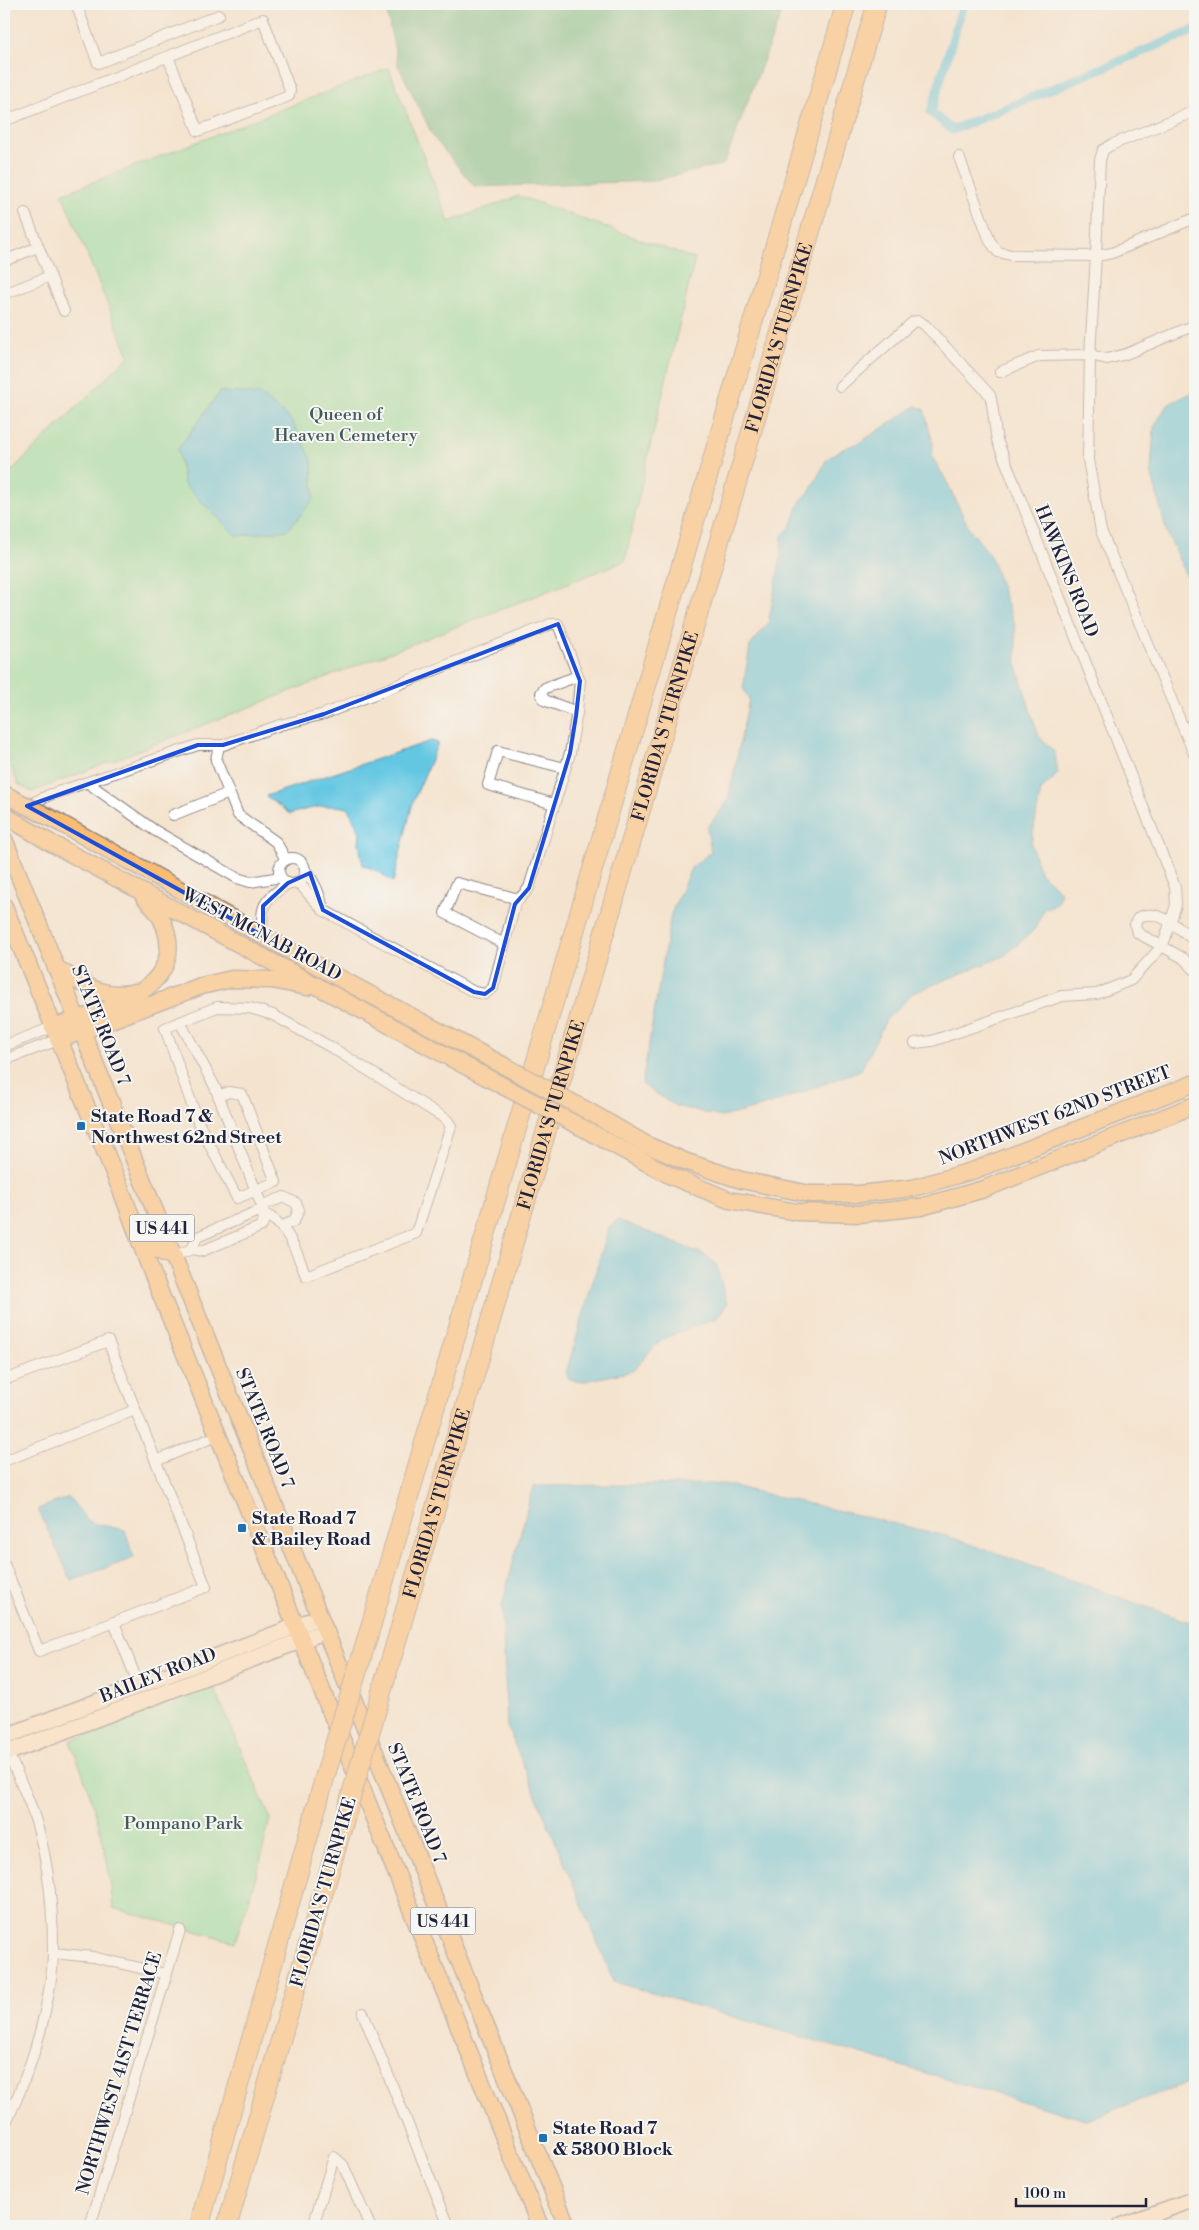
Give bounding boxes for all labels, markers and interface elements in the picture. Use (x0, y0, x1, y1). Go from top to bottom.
street label: FLORIDA'S TURNPIKE (741, 240, 818, 436)
park label: Queen of Heaven Cemetery (274, 403, 418, 447)
street label: HAWKINS ROAD (1030, 502, 1104, 641)
street label: FLORIDA'S TURNPIKE (627, 629, 704, 824)
street label: WEST MCNAB ROAD (177, 882, 346, 986)
street label: STATE ROAD 7 (66, 962, 135, 1089)
street label: FLORIDA'S TURNPIKE (513, 1017, 590, 1213)
street label: NORTHWEST 62ND STREET (936, 1060, 1175, 1170)
place label: State Road 7 & Northwest 62nd Street (91, 1105, 282, 1149)
marker: State Road 7 & Northwest 62nd Street (75, 1120, 87, 1132)
road number: US 441 (130, 1214, 194, 1242)
street label: STATE ROAD 7 (230, 1365, 299, 1492)
street label: FLORIDA'S TURNPIKE (399, 1406, 476, 1601)
place label: State Road 7 & Bailey Road (252, 1507, 371, 1551)
marker: State Road 7 & Bailey Road (236, 1522, 248, 1534)
street label: BAILEY ROAD (96, 1643, 220, 1709)
street label: STATE ROAD 7 (382, 1740, 451, 1867)
street label: FLORIDA'S TURNPIKE (285, 1794, 362, 1990)
park label: Pompano Park (124, 1812, 244, 1835)
road number: US 441 (410, 1908, 476, 1934)
street label: NORTHWEST 41ST TERRACE (71, 1949, 167, 2198)
place label: State Road 7 & 5800 Block (553, 2117, 674, 2161)
marker: State Road 7 & 5800 Block (537, 2132, 549, 2144)
scale bar (1016, 2175, 1146, 2207)
text: 100 m (1024, 2184, 1066, 2203)

